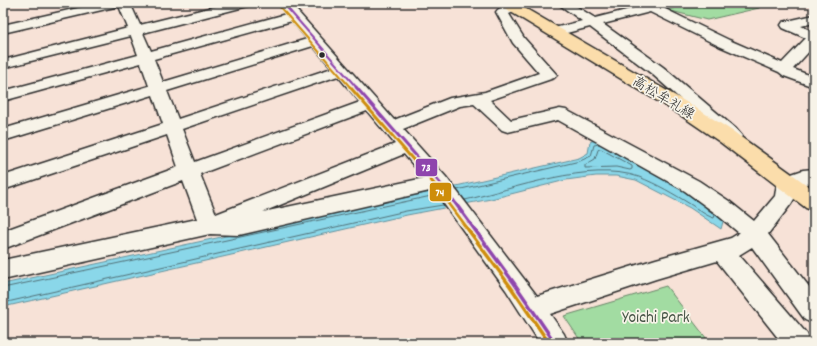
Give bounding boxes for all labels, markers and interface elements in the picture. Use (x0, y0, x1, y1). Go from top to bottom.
unlabelled marker (317, 50, 327, 60)
street label: 高松牟礼線 (628, 72, 698, 125)
line badge: 73 (415, 158, 438, 177)
text: 73 (421, 161, 431, 177)
line badge: 74 (429, 182, 452, 202)
text: 74 (436, 186, 444, 202)
park label: Yoichi Park (622, 307, 690, 331)

